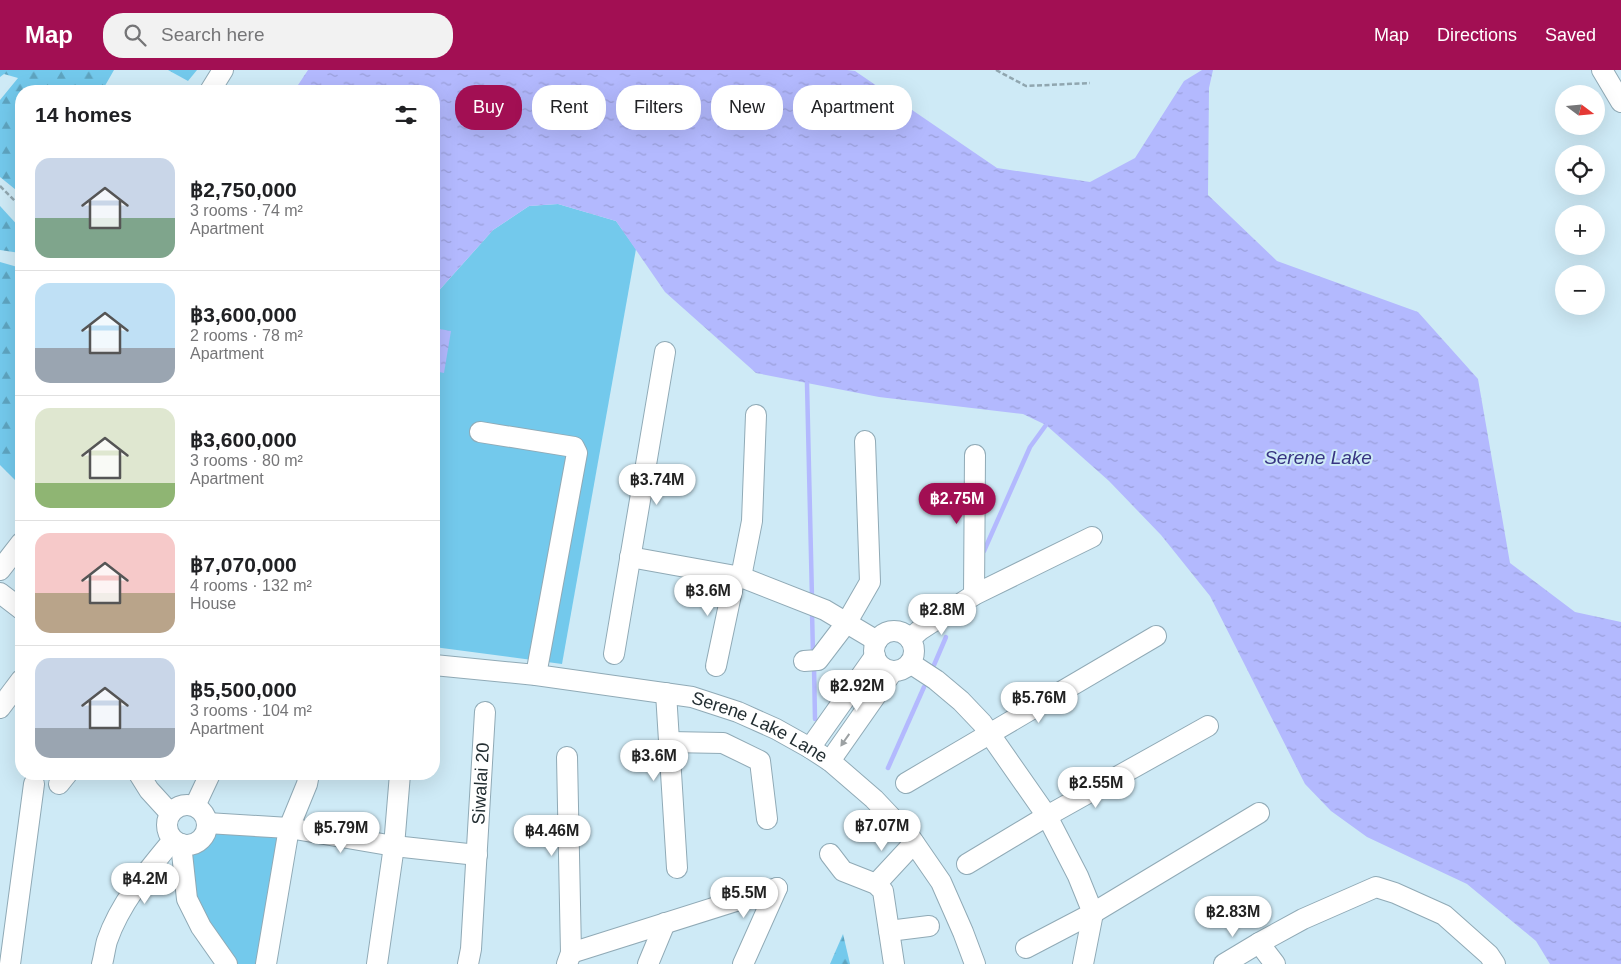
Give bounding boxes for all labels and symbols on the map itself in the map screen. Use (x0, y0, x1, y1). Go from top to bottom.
north arrow (1555, 85, 1605, 135)
water label: Serene Lake (1264, 447, 1372, 468)
pin: ฿3.74M (616, 464, 698, 506)
pin: ฿2.75M (916, 482, 998, 525)
pin: ฿3.6M (673, 574, 743, 617)
pin: ฿2.8M (907, 594, 977, 636)
pin: ฿2.92M (816, 670, 898, 712)
pin: ฿5.76M (998, 682, 1080, 724)
street label: Serene Lake Lane (689, 688, 831, 767)
one-way arrow (840, 733, 850, 747)
pin: ฿3.6M (619, 740, 689, 782)
street label: Siwalai 20 (468, 742, 493, 825)
pin: ฿2.55M (1055, 766, 1137, 809)
pin: ฿7.07M (841, 810, 923, 852)
pin: ฿5.79M (300, 812, 382, 854)
pin: ฿4.46M (511, 814, 593, 857)
pin: ฿4.2M (110, 862, 180, 905)
pin: ฿5.5M (709, 876, 779, 919)
pin: ฿2.83M (1192, 896, 1274, 938)

